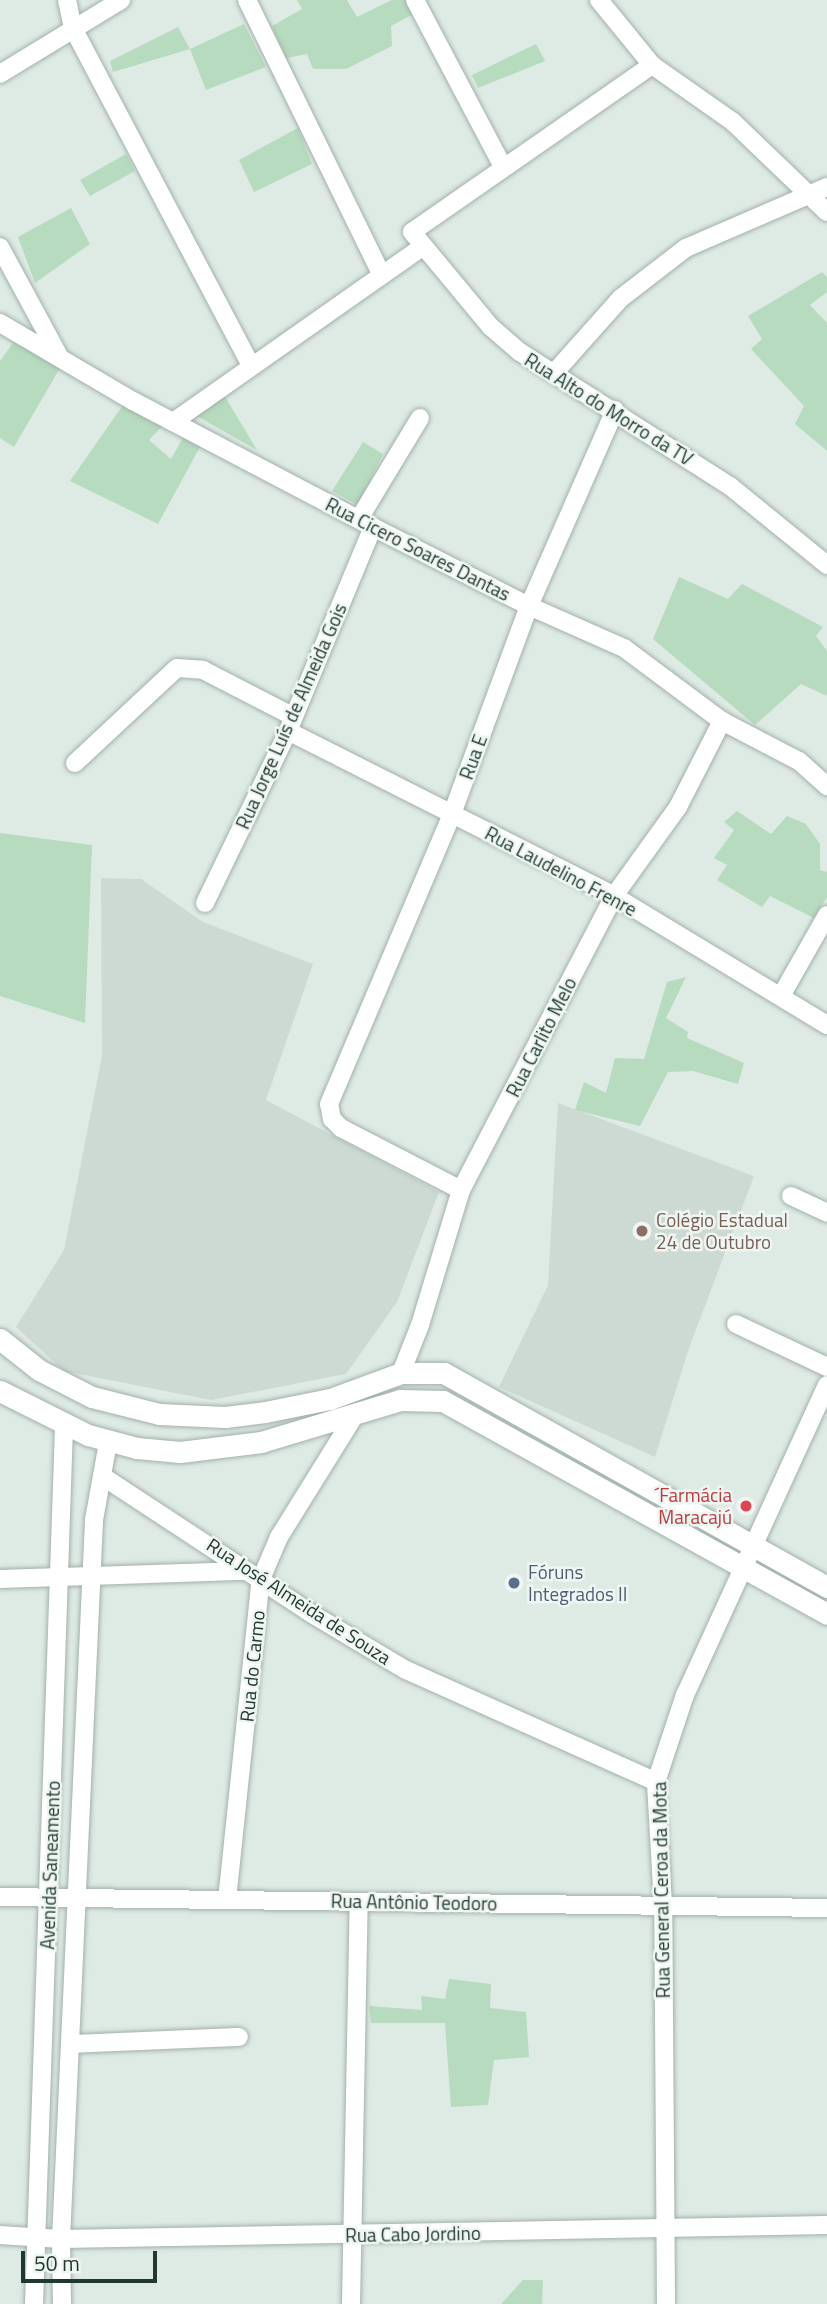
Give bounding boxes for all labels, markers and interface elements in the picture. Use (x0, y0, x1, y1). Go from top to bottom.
street label: Rua Alto do Morro da TV (521, 348, 697, 470)
street label: Rua Cicero Soares Dantas (322, 493, 514, 605)
street label: Rua Jorge Luís de Almeida Gois (231, 600, 351, 832)
street label: Rua E (454, 732, 492, 782)
street label: Rua Laudelino Frenre (481, 821, 641, 921)
street label: Rua Carlito Melo (501, 973, 581, 1101)
place label: Colégio Estadual 24 de Outubro (656, 1209, 788, 1253)
marker: Colégio Estadual 24 de Outubro (634, 1223, 650, 1239)
place label: ´Farmácia Maracajú (654, 1484, 732, 1528)
marker: ´Farmácia Maracajú (738, 1498, 754, 1514)
street label: Rua José Almeida de Souza (203, 1533, 395, 1669)
place label: Fóruns Integrados II (528, 1561, 627, 1605)
marker: Fóruns Integrados II (506, 1575, 522, 1591)
street label: Rua do Carmo (235, 1609, 269, 1723)
street label: Avenida Saneamento (36, 1780, 64, 1950)
street label: Rua General Ceroa da Mota (648, 1781, 674, 1999)
street label: Rua Antônio Teodoro (331, 1889, 497, 1915)
street label: Rua Cabo Jordino (345, 2221, 481, 2247)
scale bar (24, 2238, 161, 2282)
text: 50 m (34, 2247, 80, 2279)

